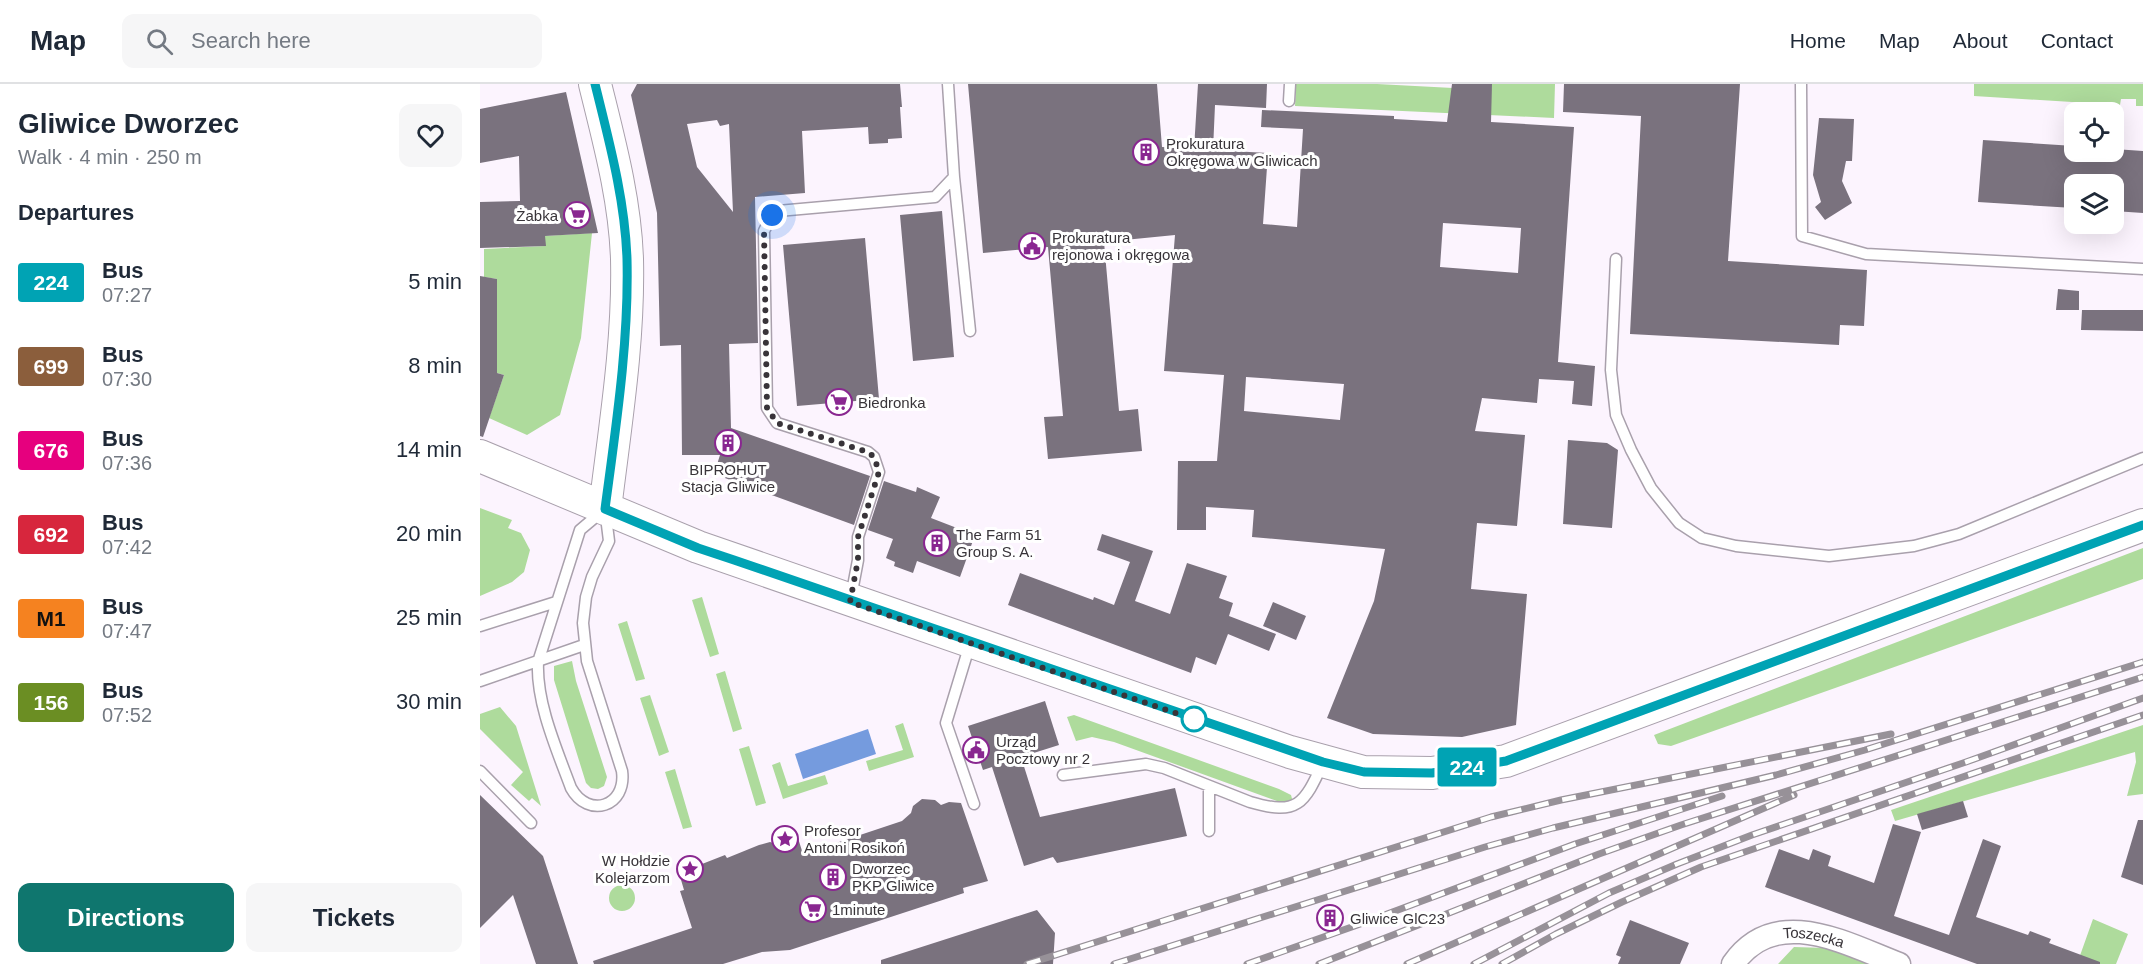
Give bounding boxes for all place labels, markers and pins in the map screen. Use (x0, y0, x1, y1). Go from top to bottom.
place label: Prokuratura Okręgowa w Gliwicach (1166, 135, 1318, 169)
building icon: Prokuratura Okręgowa w Gliwicach (1131, 137, 1161, 167)
supermarket icon: Żabka (562, 200, 592, 230)
place label: Żabka (516, 207, 559, 224)
place label: Prokuratura rejonowa i okręgowa (1052, 229, 1190, 263)
public building icon: Prokuratura rejonowa i okręgowa (1017, 231, 1047, 261)
supermarket icon: Biedronka (824, 387, 854, 417)
place label: Biedronka (858, 394, 926, 411)
building icon: BIPROHUT Stacja Gliwice (713, 428, 743, 458)
place label: BIPROHUT Stacja Gliwice (681, 461, 775, 495)
place label: The Farm 51 Group S. A. (956, 526, 1042, 560)
building icon: The Farm 51 Group S. A. (922, 528, 952, 558)
unlabelled marker (1181, 706, 1207, 732)
place label: Urząd Pocztowy nr 2 (996, 733, 1090, 767)
public building icon: Urząd Pocztowy nr 2 (961, 735, 991, 765)
place label: Profesor Antoni Rosikoń (804, 822, 905, 856)
place icon: Profesor Antoni Rosikoń (770, 824, 800, 854)
place label: W Hołdzie Kolejarzom (595, 852, 670, 886)
place icon: W Hołdzie Kolejarzom (675, 854, 705, 884)
place label: Dworzec PKP Gliwice (852, 860, 934, 894)
building icon: Dworzec PKP Gliwice (818, 862, 848, 892)
supermarket icon: 1minute (798, 894, 828, 924)
place label: 1minute (832, 901, 885, 918)
building icon: Gliwice GlC23 (1315, 903, 1345, 933)
place label: Gliwice GlC23 (1350, 910, 1445, 927)

